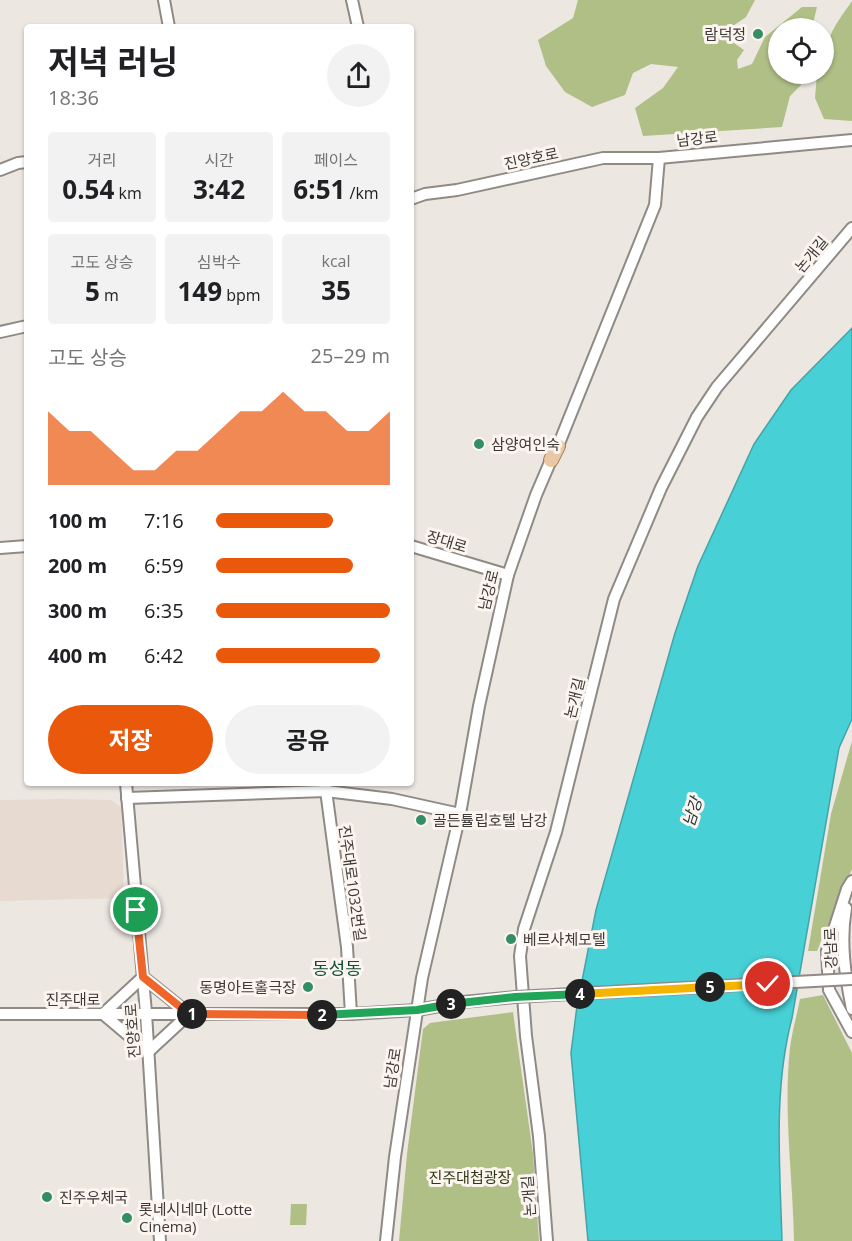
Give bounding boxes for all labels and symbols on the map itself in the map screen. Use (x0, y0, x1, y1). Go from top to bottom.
place label: 람덕정 (705, 24, 746, 44)
marker: 람덕정 (751, 27, 765, 41)
street label: 남강로 (675, 126, 719, 150)
street label: 진양호로 (502, 142, 560, 174)
street label: 논개길 (790, 232, 832, 276)
place label: 삼양여인숙 (491, 434, 560, 454)
marker: 삼양여인숙 (472, 437, 486, 451)
street label: 장대로 (424, 525, 470, 557)
street label: 남강로 (473, 567, 503, 613)
street label: 논개길 (559, 675, 589, 721)
water label: 남강 (677, 792, 708, 829)
place label: 골든튤립호텔 남강 (433, 810, 547, 830)
marker: 골든튤립호텔 남강 (414, 813, 428, 827)
street label: 진주대로1032번길 (335, 824, 371, 942)
pin (110, 884, 161, 935)
street label: 강남로 (819, 927, 841, 969)
place label: 베르사체모텔 (523, 929, 606, 949)
marker: 베르사체모텔 (504, 932, 518, 946)
district label: 동성동 (312, 956, 362, 980)
pin (742, 958, 793, 1009)
pin: 5 (695, 972, 725, 1002)
place label: 동명아트홀극장 (199, 977, 296, 997)
pin: 4 (565, 979, 595, 1009)
marker: 동명아트홀극장 (301, 980, 315, 994)
street label: 진주대로 (45, 989, 101, 1009)
pin: 3 (436, 989, 466, 1019)
pin: 1 (177, 999, 207, 1029)
pin: 2 (307, 1000, 337, 1030)
street label: 진양호로 (120, 1003, 144, 1059)
street label: 남강로 (379, 1046, 405, 1090)
park label: 진주대첩광장 (429, 1167, 512, 1187)
street label: 논개길 (517, 1175, 539, 1217)
place label: 진주우체국 (59, 1187, 128, 1207)
marker: 진주우체국 (40, 1190, 54, 1204)
place label: 롯네시네마 (Lotte Cinema) (139, 1199, 252, 1236)
marker: 롯네시네마 (Lotte Cinema) (120, 1211, 134, 1225)

